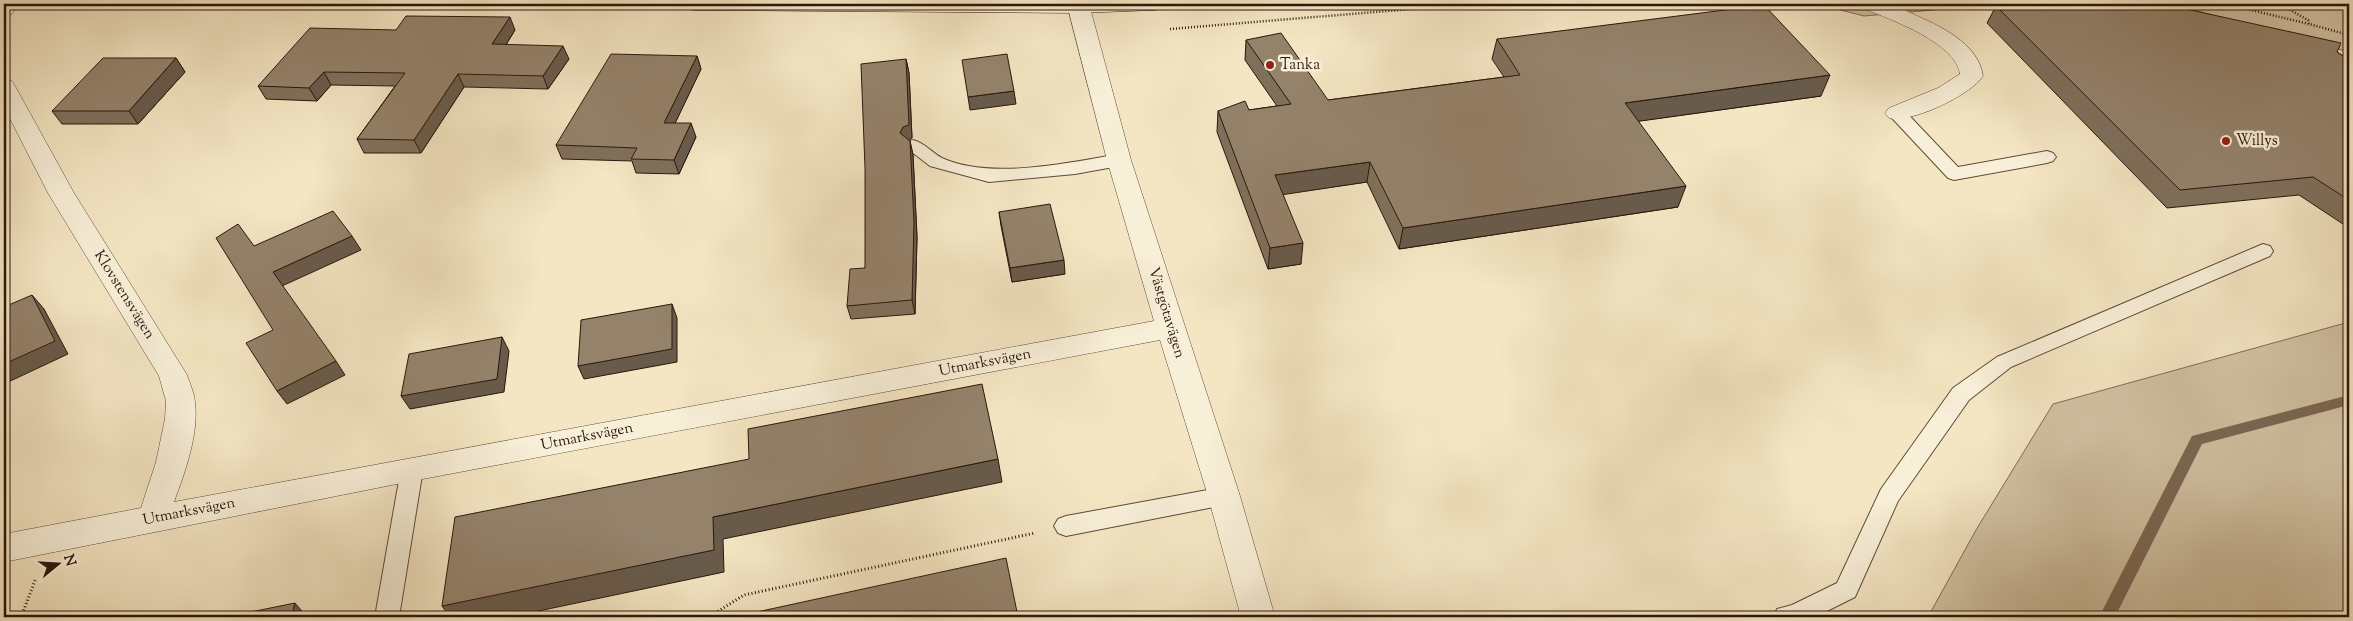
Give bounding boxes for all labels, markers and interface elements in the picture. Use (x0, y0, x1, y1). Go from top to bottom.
place label: Tanka (1280, 55, 1320, 76)
marker: Tanka (1264, 59, 1276, 71)
place label: Willys (2236, 131, 2278, 152)
marker: Willys (2220, 135, 2232, 147)
street label: Klovstensvägen (88, 247, 160, 343)
street label: Västgötavägen (1142, 265, 1190, 361)
street label: Utmarksvägen (937, 344, 1033, 382)
street label: Utmarksvägen (539, 418, 635, 456)
street label: Utmarksvägen (141, 493, 237, 531)
north arrow (32, 538, 82, 588)
text: N (57, 552, 80, 569)

